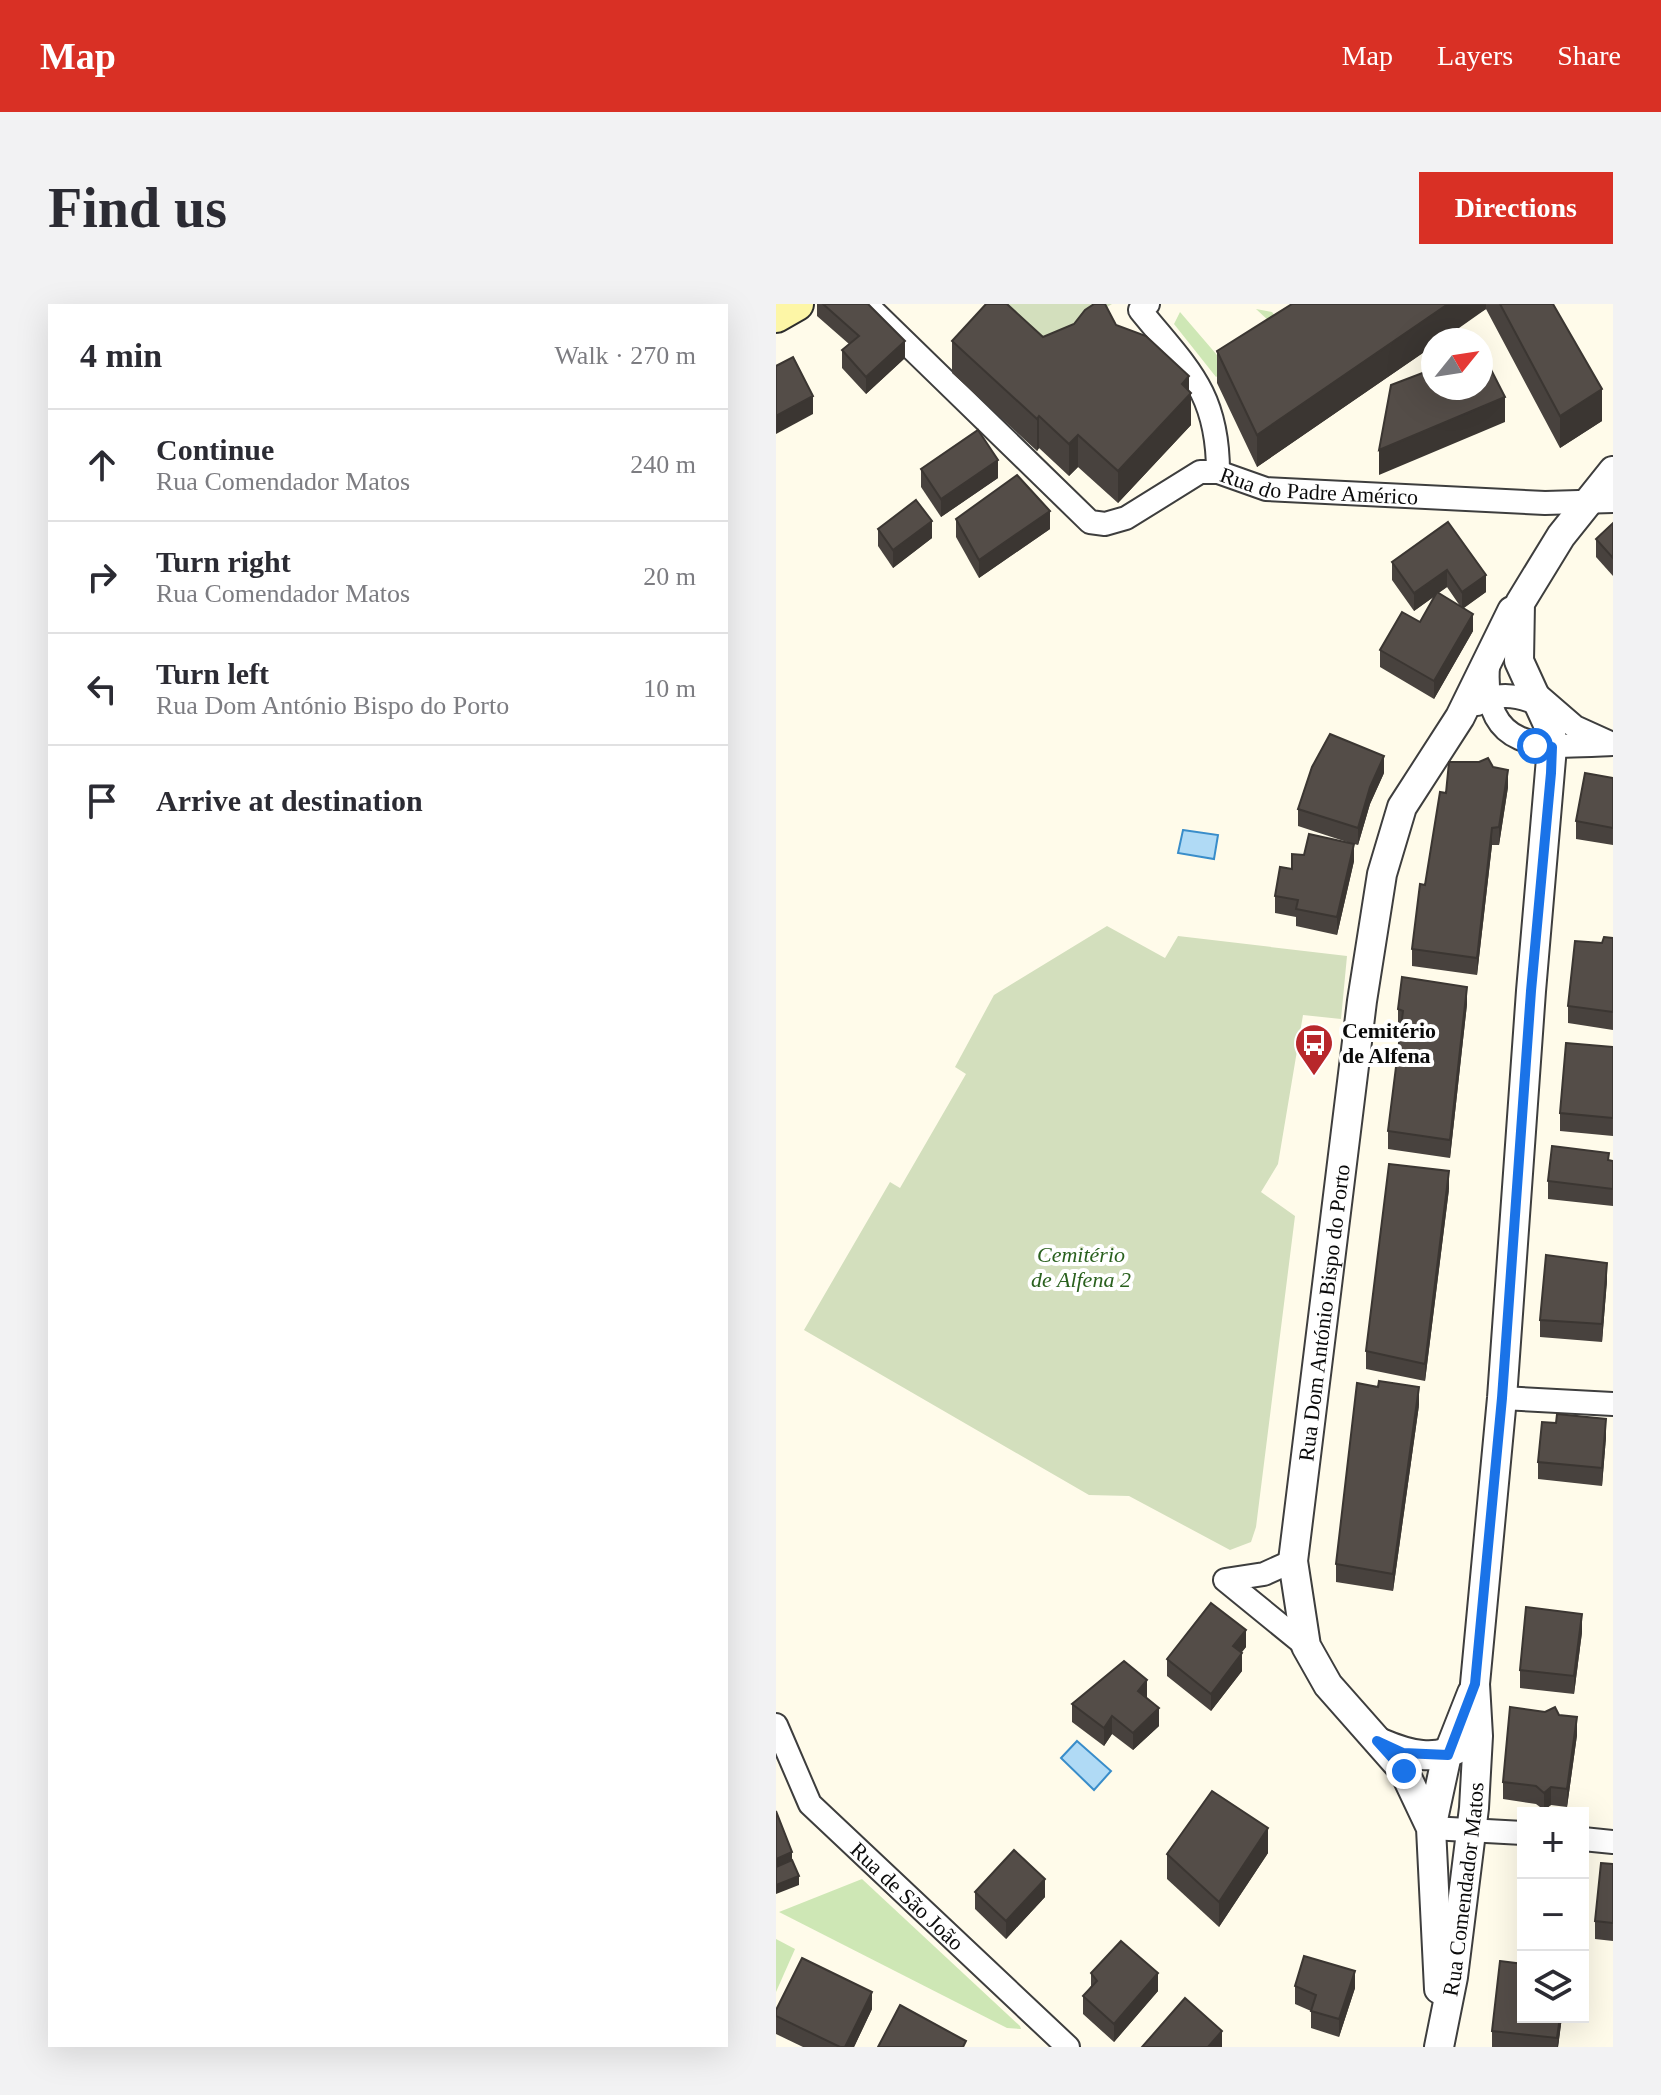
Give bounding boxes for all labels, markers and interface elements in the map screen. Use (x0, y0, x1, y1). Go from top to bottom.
text: Map (40, 35, 116, 77)
text: Map (1342, 40, 1393, 71)
text: Layers (1437, 40, 1513, 71)
text: Share (1557, 40, 1621, 71)
button: Directions (1419, 172, 1613, 244)
text: Find us (48, 177, 227, 239)
north arrow (1421, 328, 1493, 400)
text: 4 min (80, 337, 162, 374)
text: Walk · 270 m (554, 341, 696, 370)
text: Continue (156, 433, 274, 466)
icon: ahead (80, 443, 124, 487)
text: 240 m (630, 450, 696, 479)
street label: Rua do Padre Américo (1217, 462, 1419, 510)
text: Rua Comendador Matos (156, 467, 410, 496)
text: Turn right (156, 545, 291, 578)
icon: right (80, 555, 124, 599)
text: 20 m (643, 562, 696, 591)
text: Rua Comendador Matos (156, 579, 410, 608)
text: Turn left (156, 657, 269, 690)
icon: left (80, 667, 124, 711)
text: 10 m (643, 674, 696, 703)
text: Rua Dom António Bispo do Porto (156, 691, 509, 720)
route start (1517, 728, 1553, 764)
icon: arrive (80, 779, 124, 823)
text: Arrive at destination (156, 784, 423, 817)
place label: Cemitério de Alfena (1342, 1018, 1436, 1068)
bus stop icon: Cemitério de Alfena (1293, 1022, 1335, 1077)
street label: Rua Dom António Bispo do Porto (1293, 1163, 1355, 1463)
park label: Cemitério de Alfena 2 (1031, 1242, 1131, 1292)
route end (1386, 1753, 1422, 1789)
street label: Rua Comendador Matos (1438, 1781, 1488, 1998)
map controls (1517, 1807, 1589, 2023)
button: + (1517, 1807, 1589, 1879)
street label: Rua de São João (845, 1837, 969, 1955)
button: − (1517, 1879, 1589, 1951)
button: layers (1517, 1951, 1589, 2023)

